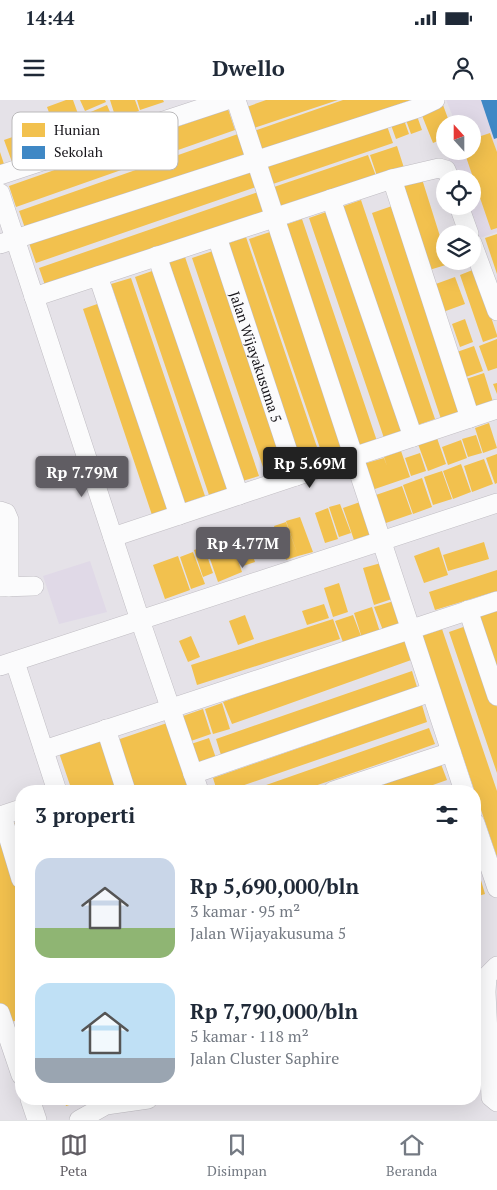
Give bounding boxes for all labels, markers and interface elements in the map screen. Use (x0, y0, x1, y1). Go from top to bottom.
text: 14:44 (25, 5, 74, 30)
text: Dwello (212, 53, 285, 82)
icon: menu (20, 54, 48, 82)
icon: person (449, 54, 477, 82)
legend (12, 112, 178, 170)
north arrow (436, 115, 481, 160)
map controls (436, 115, 481, 270)
text: Hunian (54, 120, 101, 139)
text: Sekolah (54, 142, 103, 161)
button: locate (436, 170, 481, 215)
button: layers (436, 225, 481, 270)
street label: Jalan Wijayakusuma 5 (226, 289, 287, 425)
pin: Rp 5.69M (258, 446, 362, 489)
text: Rp 5.69M (274, 452, 346, 474)
pin: Rp 7.79M (30, 456, 134, 498)
text: Rp 7.79M (46, 461, 118, 483)
pin: Rp 4.77M (191, 526, 295, 569)
text: Rp 4.77M (207, 532, 279, 554)
text: 3 properti (35, 801, 135, 829)
icon: filters (433, 801, 461, 829)
text: Rp 5,690,000/bln (190, 872, 359, 900)
icon: home (75, 878, 135, 938)
text: 3 kamar · 95 m² (190, 900, 300, 922)
text: Jalan Wijayakusuma 5 (190, 922, 346, 944)
text: Rp 7,790,000/bln (190, 997, 358, 1025)
icon: home (75, 1003, 135, 1063)
text: 5 kamar · 118 m² (190, 1025, 309, 1047)
text: Jalan Cluster Saphire (190, 1047, 339, 1069)
tab: Peta (60, 1131, 88, 1180)
tab: Disimpan (207, 1131, 267, 1180)
tab: Beranda (386, 1131, 437, 1180)

